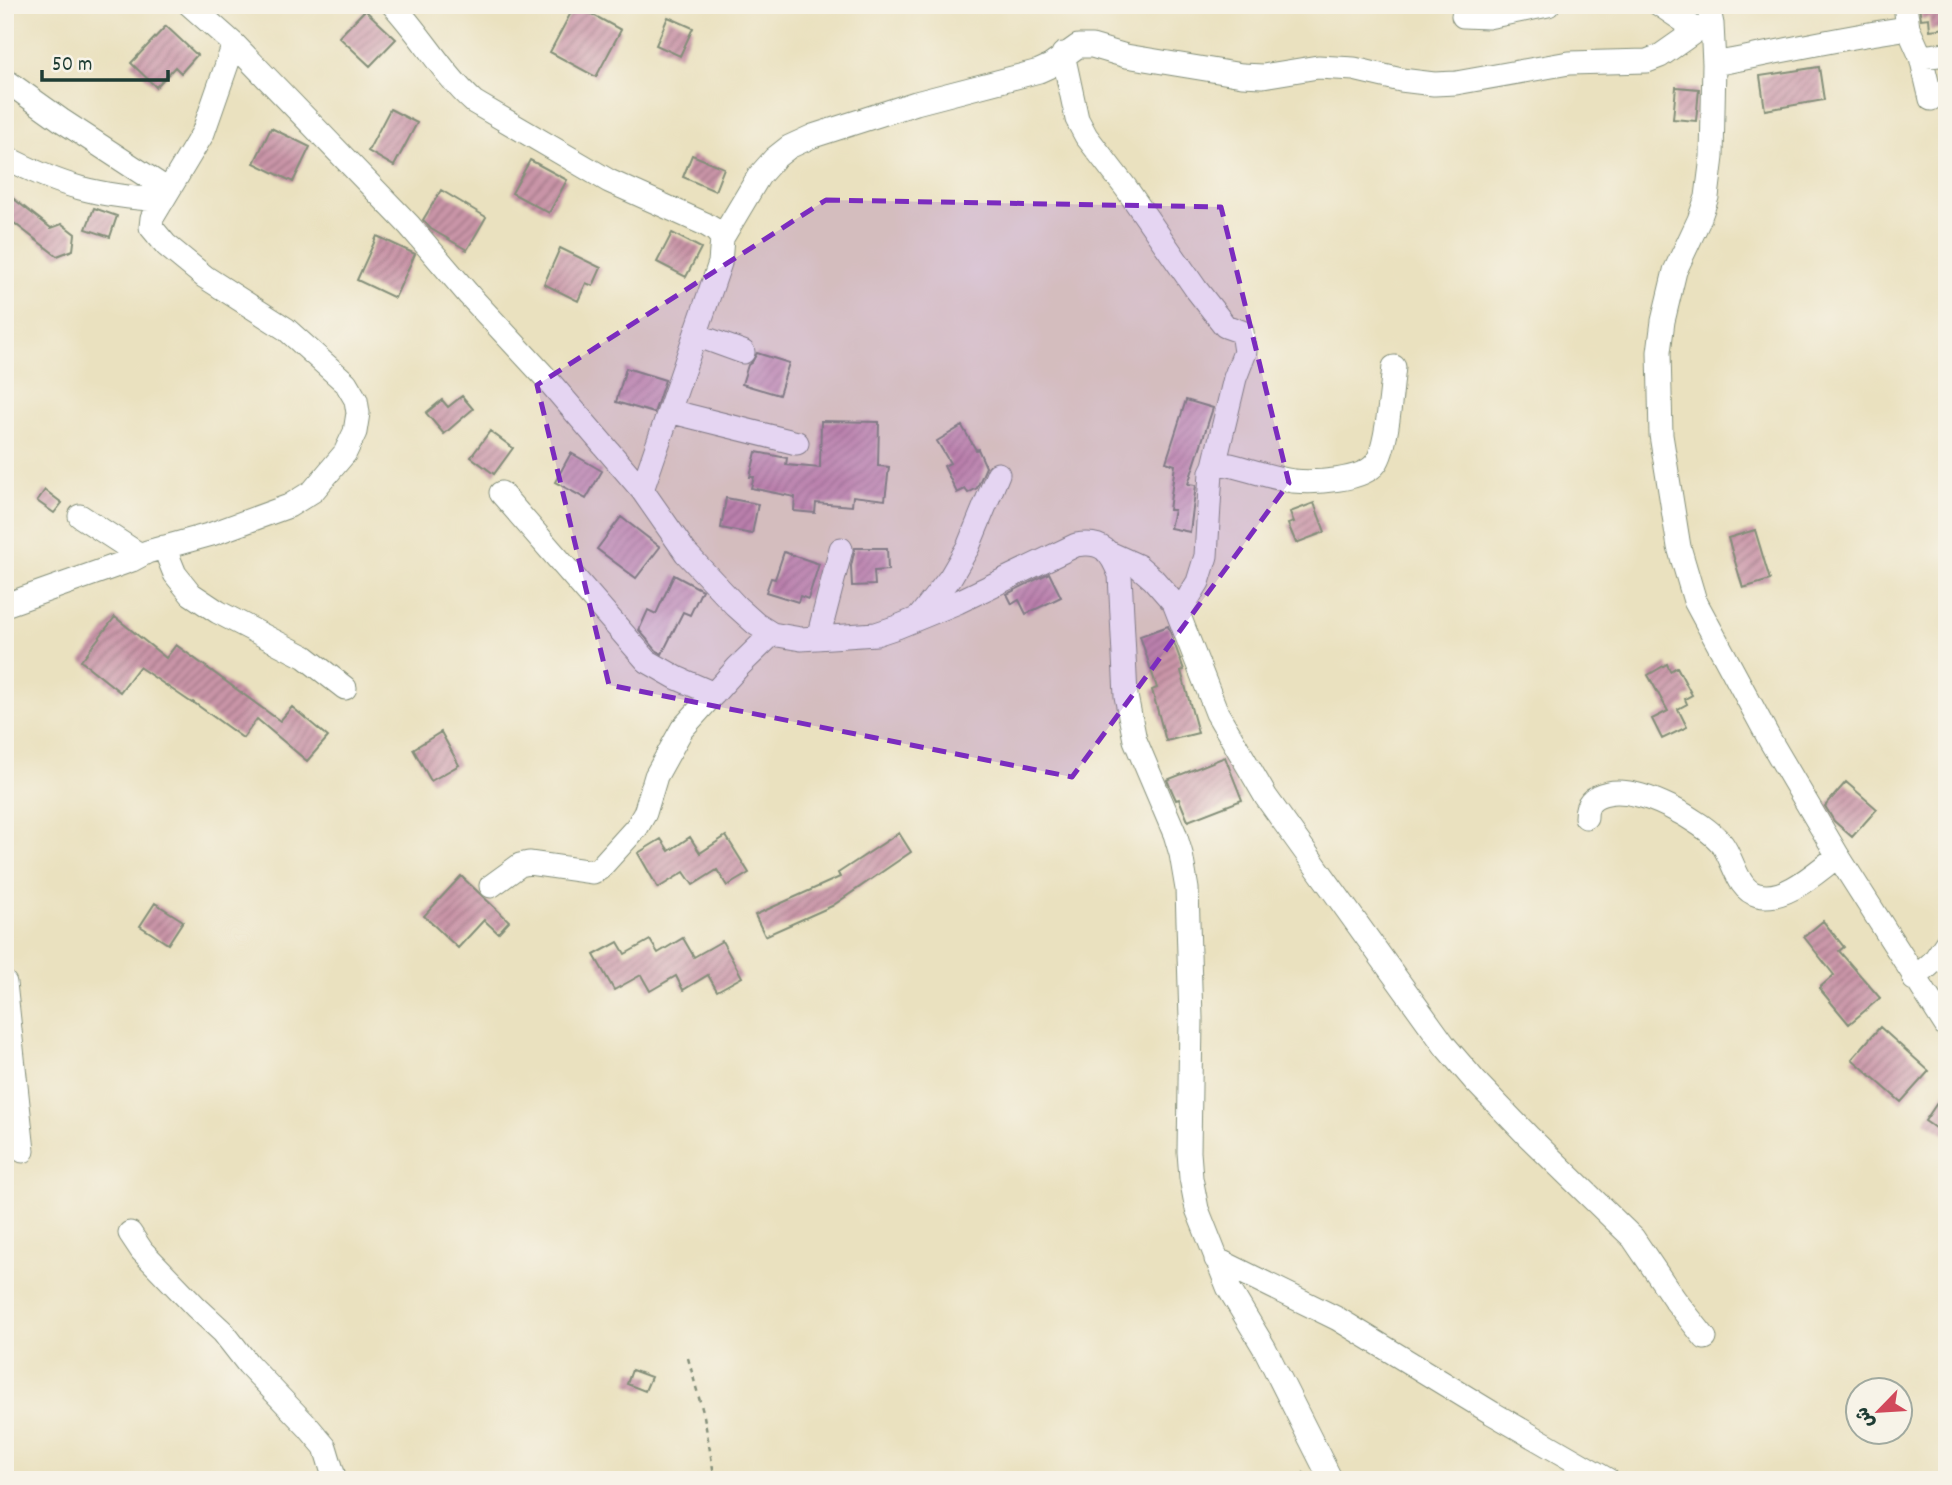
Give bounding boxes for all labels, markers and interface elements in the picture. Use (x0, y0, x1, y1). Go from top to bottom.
scale bar (42, 38, 168, 82)
text: 50 m (52, 51, 92, 81)
north arrow (1843, 1376, 1913, 1446)
text: ش (1850, 1401, 1883, 1432)

